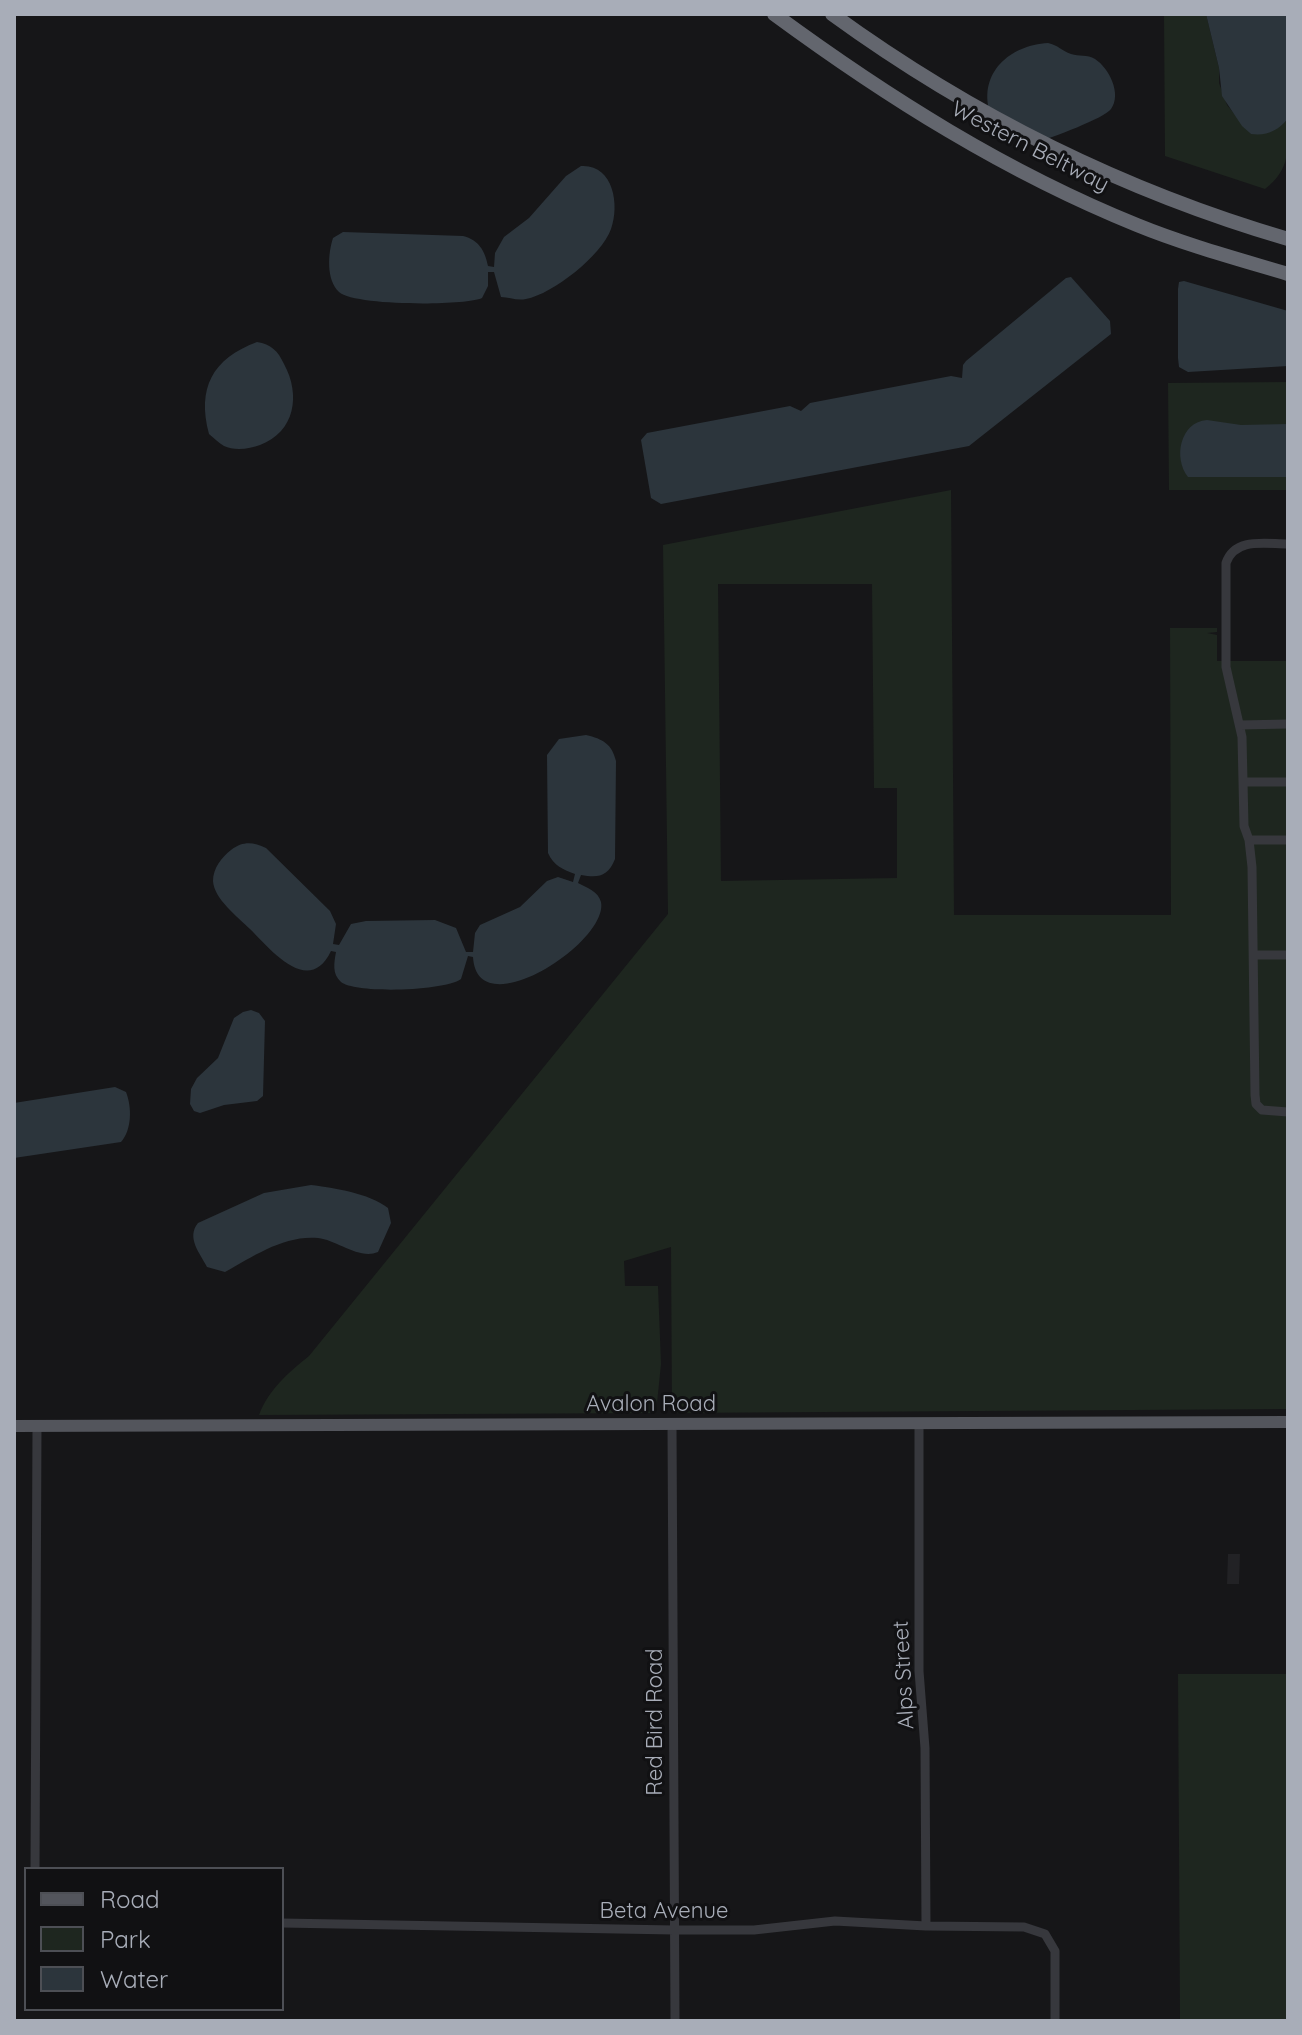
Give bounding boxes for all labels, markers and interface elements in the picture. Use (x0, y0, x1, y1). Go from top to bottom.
street label: Western Beltway (947, 96, 1113, 198)
street label: Avalon Road (586, 1391, 716, 1417)
street label: Alps Street (888, 1620, 920, 1730)
street label: Red Bird Road (642, 1648, 668, 1796)
legend (24, 1867, 284, 2011)
text: Road (100, 1884, 160, 1914)
street label: Beta Avenue (600, 1898, 728, 1924)
text: Park (100, 1924, 151, 1954)
text: Water (100, 1964, 168, 1994)

